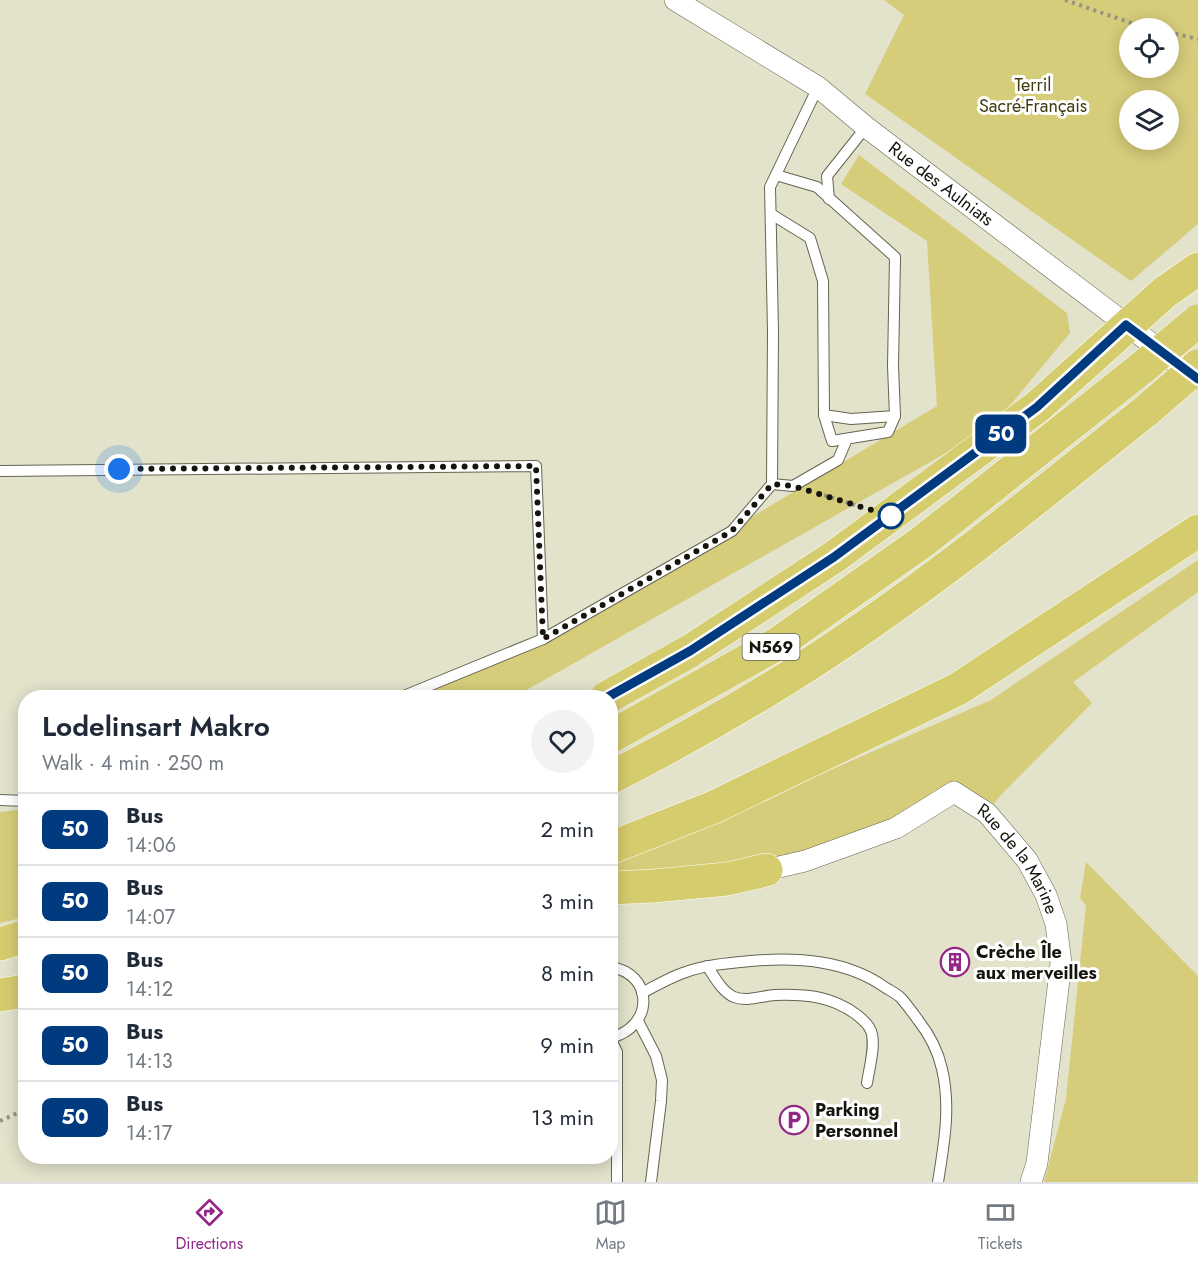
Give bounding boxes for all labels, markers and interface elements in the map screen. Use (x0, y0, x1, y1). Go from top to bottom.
map controls (1119, 18, 1179, 150)
button: locate (1119, 18, 1179, 78)
park label: Terril Sacré-Français (979, 72, 1087, 119)
button: layers (1119, 90, 1179, 150)
street label: Rue des Aulniats (883, 135, 999, 232)
line badge: 50 (974, 414, 1028, 454)
text: 50 (987, 419, 1015, 449)
your location (104, 454, 134, 484)
unlabelled marker (878, 503, 904, 529)
road number: N569 (742, 634, 800, 660)
text: Lodelinsart Makro (42, 706, 270, 747)
button: heart (531, 710, 594, 773)
text: Walk · 4 min · 250 m (42, 749, 224, 778)
street label: Rue de la Marine (972, 797, 1065, 918)
text: Bus (126, 799, 163, 831)
text: 2 min (540, 813, 594, 845)
text: 50 (61, 814, 89, 844)
text: 14:06 (126, 831, 176, 860)
text: Bus (126, 871, 163, 903)
text: 3 min (541, 885, 594, 917)
text: 50 (61, 886, 89, 916)
text: 14:07 (126, 903, 175, 932)
place label: Crèche Île aux merveilles (976, 939, 1097, 986)
text: Bus (126, 943, 163, 975)
building icon: Crèche Île aux merveilles (939, 946, 971, 978)
text: 8 min (541, 957, 594, 989)
text: 50 (61, 958, 89, 988)
text: 14:12 (126, 975, 173, 1004)
text: Bus (126, 1015, 163, 1047)
text: 9 min (540, 1029, 594, 1061)
text: 50 (61, 1030, 89, 1060)
text: 14:13 (126, 1047, 173, 1076)
text: Bus (126, 1087, 163, 1119)
place label: Parking Personnel (815, 1097, 898, 1144)
text: 13 min (531, 1101, 594, 1133)
text: 50 (61, 1102, 89, 1132)
parking icon: Parking Personnel (778, 1104, 810, 1136)
text: 14:17 (126, 1119, 172, 1148)
tab: Directions (175, 1196, 243, 1255)
tab: Map (594, 1196, 627, 1255)
tab: Tickets (978, 1196, 1023, 1255)

